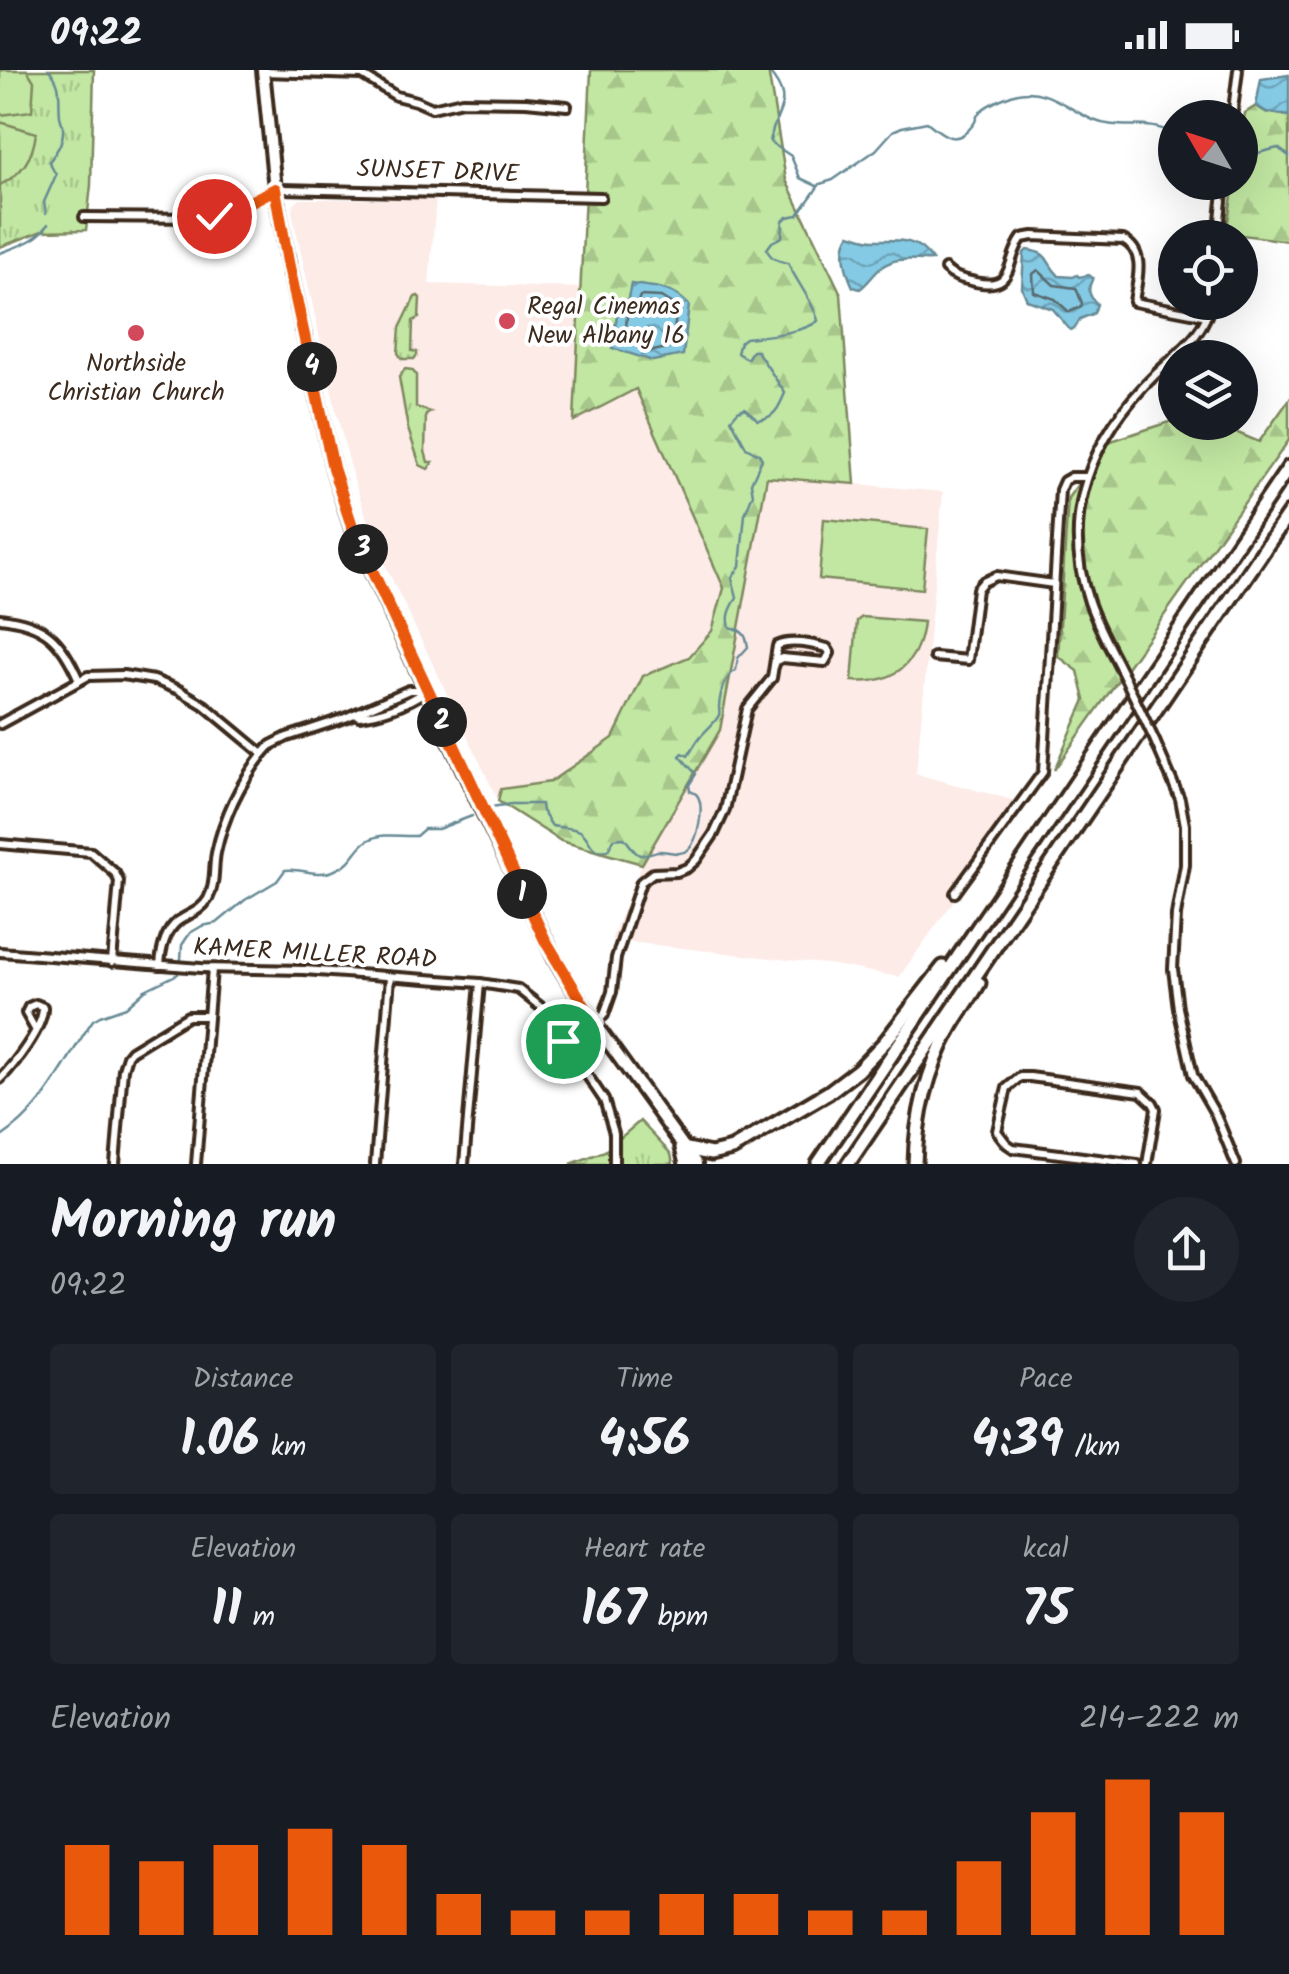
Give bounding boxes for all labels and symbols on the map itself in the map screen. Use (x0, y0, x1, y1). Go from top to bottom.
north arrow (1158, 100, 1258, 200)
street label: SUNSET DRIVE (356, 149, 521, 195)
pin (172, 174, 257, 259)
place label: Regal Cinemas New Albany 16 (527, 287, 685, 356)
marker: Regal Cinemas New Albany 16 (496, 310, 518, 332)
marker: Northside Christian Church (125, 322, 147, 344)
pin: 4 (287, 342, 337, 392)
place label: Northside Christian Church (47, 344, 225, 413)
pin: 3 (338, 524, 388, 574)
pin: 2 (417, 697, 467, 747)
pin: 1 (497, 869, 547, 919)
street label: KAMER MILLER ROAD (192, 928, 438, 980)
pin (521, 999, 606, 1084)

